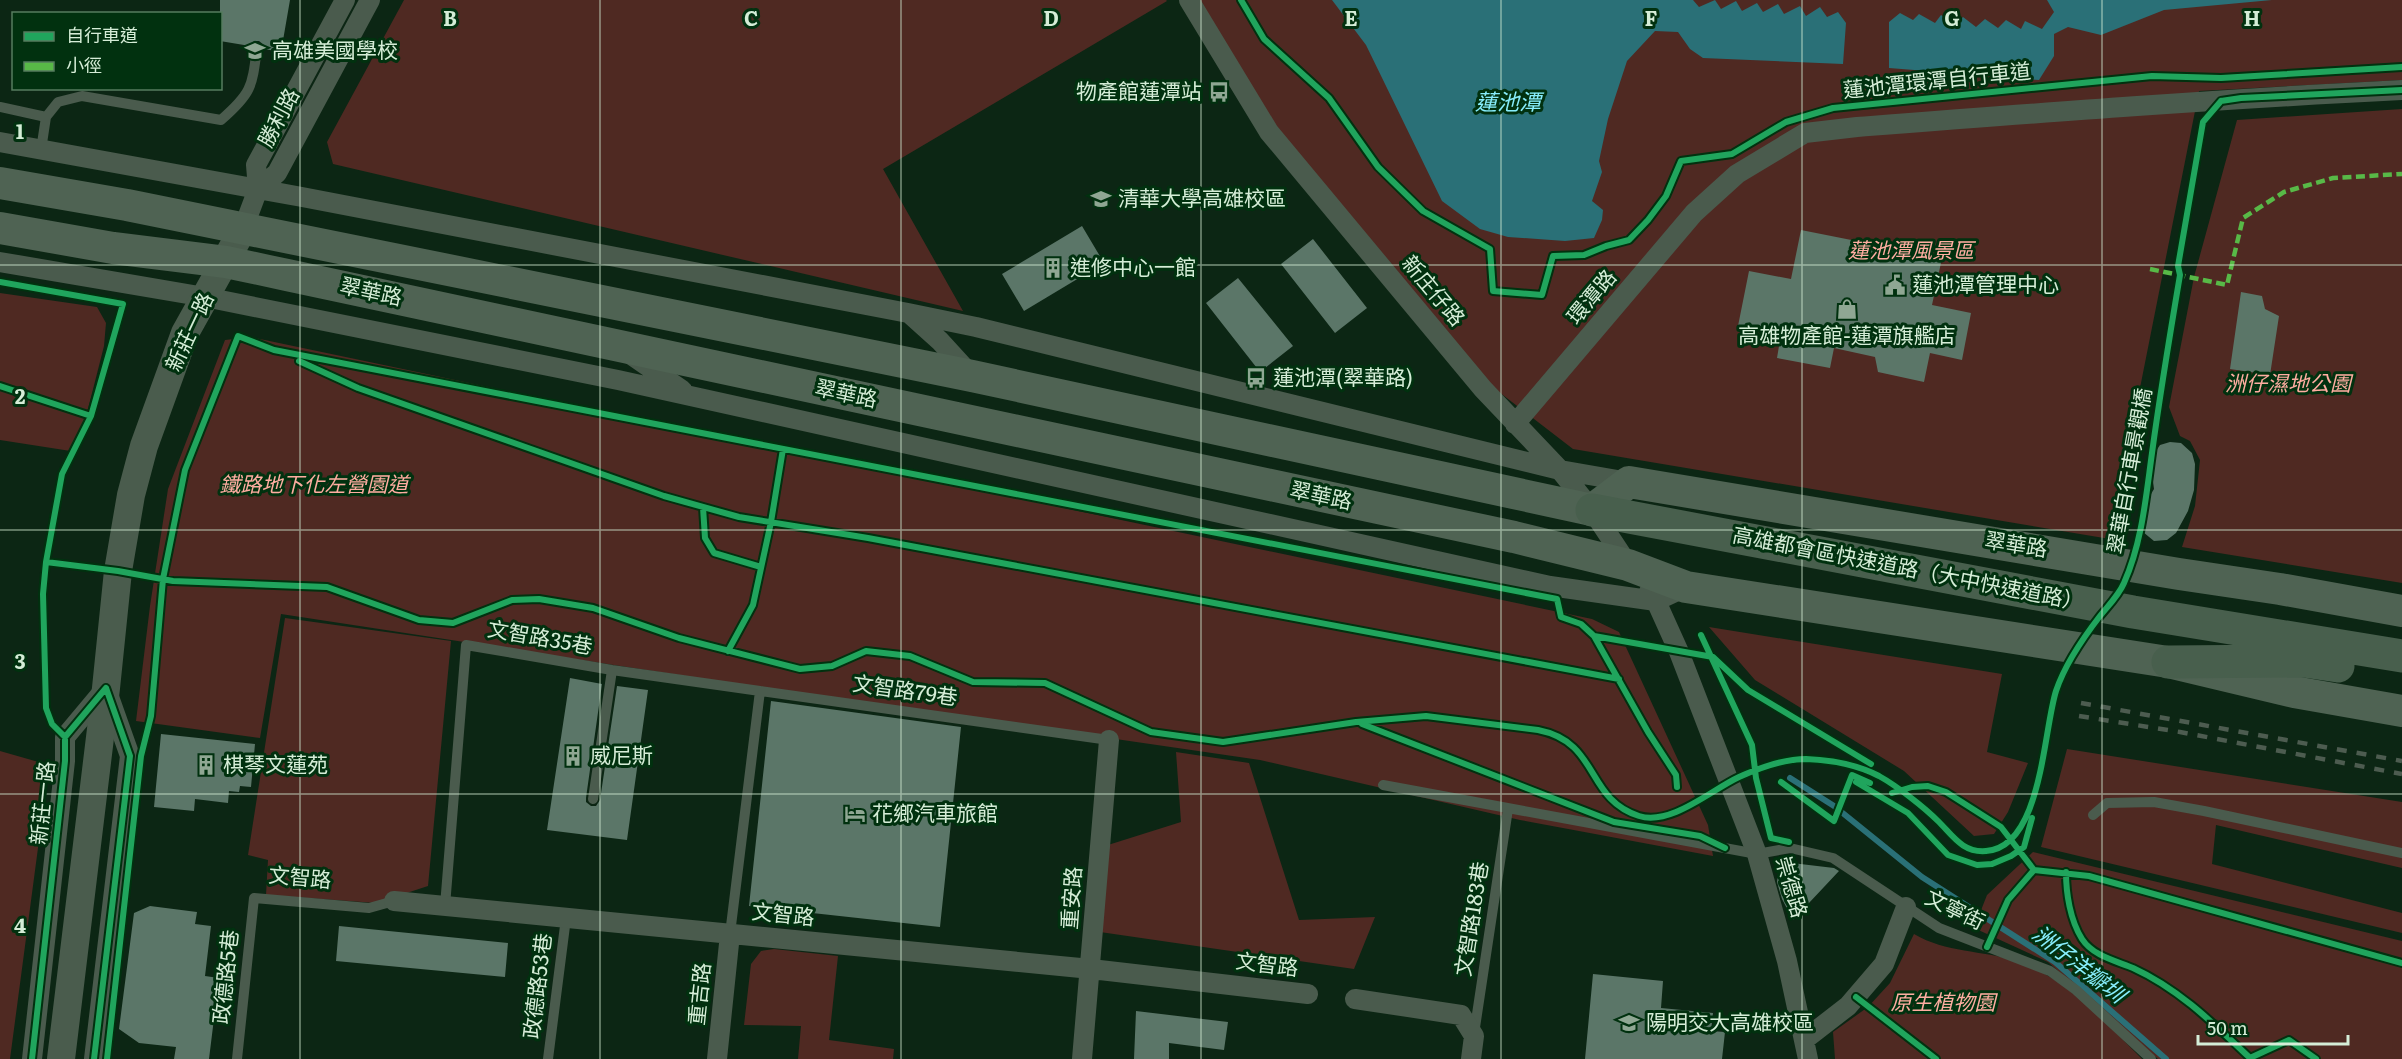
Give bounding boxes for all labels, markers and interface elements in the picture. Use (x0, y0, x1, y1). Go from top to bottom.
text: B (443, 2, 457, 32)
text: C (744, 2, 758, 32)
text: D (1043, 2, 1059, 32)
text: E (1344, 2, 1358, 32)
text: F (1645, 2, 1658, 32)
text: G (1944, 2, 1960, 32)
text: H (2244, 2, 2260, 32)
legend (12, 12, 222, 90)
text: 自行車道 (66, 21, 138, 48)
place label: 高雄美國學校 (272, 33, 398, 64)
school or university icon: 高雄美國學校 (243, 39, 267, 63)
text: 小徑 (66, 51, 102, 78)
street label: 蓮池潭環潭自行車道 (1841, 53, 2032, 104)
place label: 物產館蓮潭站 (1076, 74, 1202, 105)
bus stop icon: 物產館蓮潭站 (1207, 80, 1231, 104)
street label: 勝利路 (248, 82, 305, 152)
water label: 蓮池潭 (1475, 84, 1545, 117)
text: 1 (16, 115, 24, 145)
place label: 清華大學高雄校區 (1118, 181, 1286, 212)
school or university icon: 清華大學高雄校區 (1089, 187, 1113, 211)
park label: 蓮池潭風景區 (1848, 233, 1977, 264)
street label: 新庄仔路 (1396, 247, 1474, 332)
place label: 進修中心一館 (1070, 250, 1196, 281)
building icon: 進修中心一館 (1041, 256, 1065, 280)
street label: 環潭路 (1558, 261, 1622, 329)
place label: 蓮池潭管理中心 (1912, 267, 2059, 298)
street label: 翠華路 (337, 268, 406, 311)
public building icon: 蓮池潭管理中心 (1883, 273, 1907, 297)
street label: 新莊一路 (156, 286, 220, 376)
shop icon: 高雄物產館-蓮潭旗艦店 (1835, 297, 1859, 321)
place label: 高雄物產館-蓮潭旗艦店 (1738, 318, 1956, 349)
place label: 蓮池潭(翠華路) (1273, 360, 1413, 391)
bus stop icon: 蓮池潭(翠華路) (1244, 366, 1268, 390)
park label: 洲仔濕地公園 (2225, 366, 2354, 397)
street label: 翠華路 (812, 370, 881, 413)
text: 2 (15, 380, 26, 410)
street label: 翠華自行車景觀橋 (2098, 385, 2157, 556)
park label: 鐵路地下化左營園道 (220, 467, 411, 498)
street label: 翠華路 (1287, 472, 1356, 515)
street label: 高雄都會區快速道路（大中快速道路） (1730, 517, 2087, 616)
street label: 翠華路 (1983, 522, 2050, 563)
street label: 文智路35巷 (486, 611, 595, 660)
text: 3 (14, 645, 26, 675)
street label: 文智路79巷 (851, 666, 960, 711)
place label: 威尼斯 (590, 738, 653, 769)
building icon: 威尼斯 (561, 744, 585, 768)
place label: 棋琴文蓮苑 (223, 747, 328, 778)
building icon: 棋琴文蓮苑 (194, 753, 218, 777)
street label: 新莊一路 (21, 759, 60, 846)
place label: 花鄉汽車旅館 (872, 796, 998, 827)
hotel icon: 花鄉汽車旅館 (843, 802, 867, 826)
street label: 崇德路 (1770, 852, 1817, 921)
street label: 文智路 (267, 857, 333, 894)
street label: 文智路183巷 (1445, 859, 1494, 978)
street label: 重安路 (1052, 865, 1087, 930)
street label: 文寧街 (1921, 880, 1991, 935)
street label: 文智路 (750, 894, 816, 931)
text: 4 (14, 909, 26, 939)
water label: 洲仔洋瓣圳 (2026, 916, 2136, 1012)
street label: 政德路5巷 (203, 928, 244, 1025)
street label: 政德路53巷 (514, 931, 557, 1040)
street label: 文智路 (1234, 943, 1300, 982)
street label: 重吉路 (679, 961, 716, 1027)
park label: 原生植物園 (1891, 985, 1998, 1016)
place label: 陽明交大高雄校區 (1646, 1005, 1814, 1036)
scale bar (2198, 1008, 2348, 1046)
school or university icon: 陽明交大高雄校區 (1617, 1011, 1641, 1035)
text: 50 m (2207, 1014, 2248, 1041)

